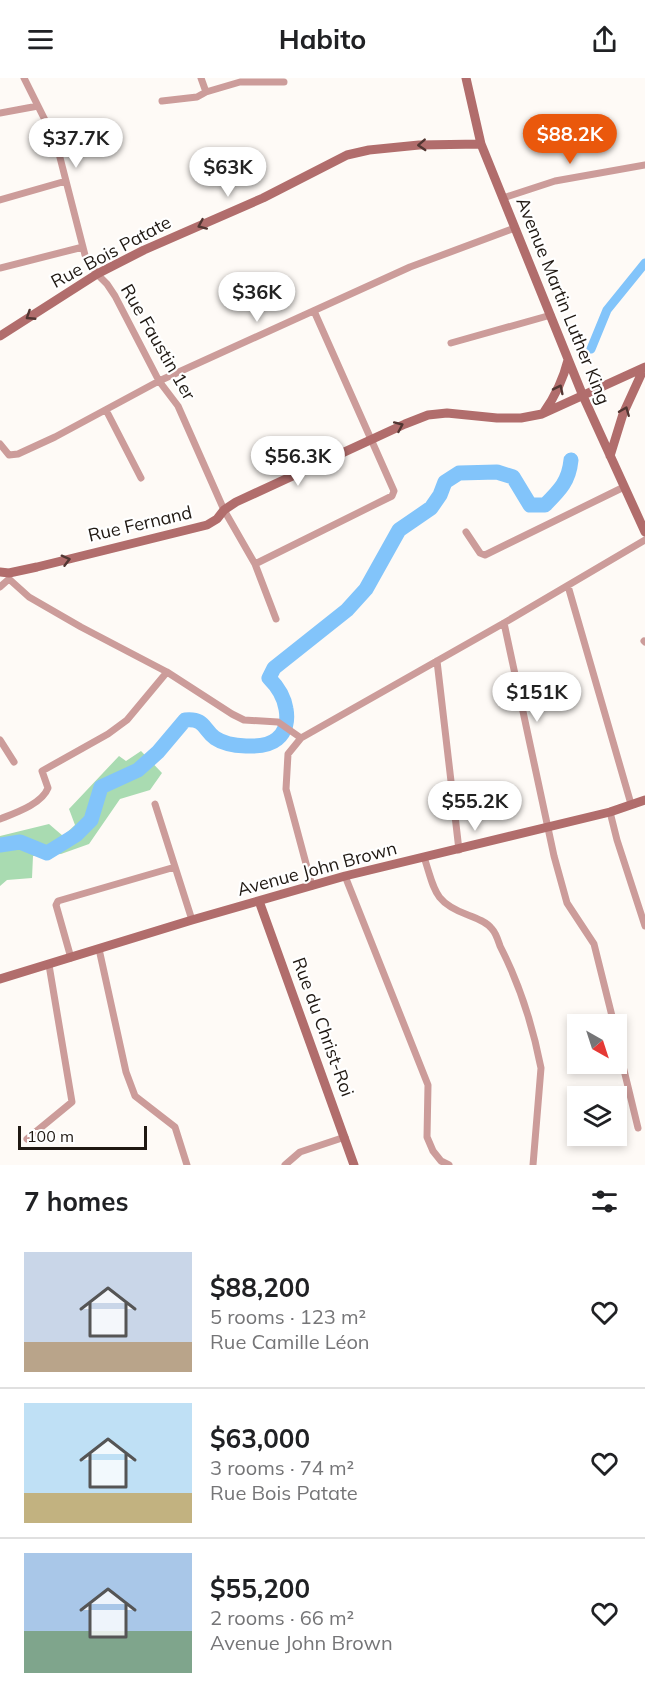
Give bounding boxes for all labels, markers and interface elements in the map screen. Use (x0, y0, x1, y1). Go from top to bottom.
text: Habito (279, 22, 366, 56)
icon: menu (24, 23, 57, 56)
icon: share (588, 23, 621, 56)
pin: $88.2K (521, 114, 619, 165)
pin: $37.7K (27, 118, 125, 169)
text: $88.2K (537, 121, 603, 146)
text: $37.7K (43, 125, 109, 150)
one-way arrow (418, 138, 427, 151)
pin: $63K (192, 147, 264, 198)
text: $63K (203, 154, 253, 179)
street label: Avenue Martin Luther King (511, 194, 616, 408)
street label: Rue Bois Patate (47, 210, 175, 293)
one-way arrow (198, 218, 209, 230)
pin: $36K (221, 272, 293, 323)
text: $36K (232, 279, 282, 304)
street label: Rue Faustin 1er (116, 280, 201, 404)
one-way arrow (26, 309, 37, 320)
one-way arrow (551, 384, 563, 395)
one-way arrow (618, 406, 630, 417)
one-way arrow (393, 422, 404, 434)
pin: $56.3K (249, 436, 347, 487)
text: $56.3K (265, 443, 331, 468)
street label: Rue Fernand (86, 500, 194, 547)
one-way arrow (60, 554, 70, 567)
pin: $151K (495, 672, 579, 723)
text: $151K (506, 679, 568, 704)
pin: $55.2K (426, 781, 524, 832)
text: $55.2K (442, 788, 508, 813)
street label: Avenue John Brown (234, 836, 399, 901)
street label: Rue du Christ-Roi (288, 954, 359, 1100)
north arrow (567, 1014, 627, 1074)
map controls (567, 1014, 627, 1146)
button: layers (567, 1086, 627, 1146)
scale bar (18, 1123, 147, 1150)
text: 100 m (27, 1126, 74, 1146)
text: 7 homes (24, 1185, 128, 1218)
icon: filters (588, 1185, 621, 1218)
text: $88,200 (210, 1271, 310, 1304)
icon: home (72, 1276, 144, 1348)
icon: heart (588, 1296, 621, 1329)
text: 5 rooms · 123 m² (210, 1304, 366, 1329)
text: Rue Camille Léon (210, 1329, 370, 1354)
text: $63,000 (210, 1422, 310, 1455)
icon: home (72, 1427, 144, 1499)
icon: heart (588, 1447, 621, 1480)
text: 3 rooms · 74 m² (210, 1455, 354, 1480)
text: Rue Bois Patate (210, 1480, 358, 1505)
text: $55,200 (210, 1572, 310, 1605)
icon: home (72, 1577, 144, 1649)
icon: heart (588, 1597, 621, 1630)
text: 2 rooms · 66 m² (210, 1605, 354, 1630)
text: Avenue John Brown (210, 1630, 393, 1655)

